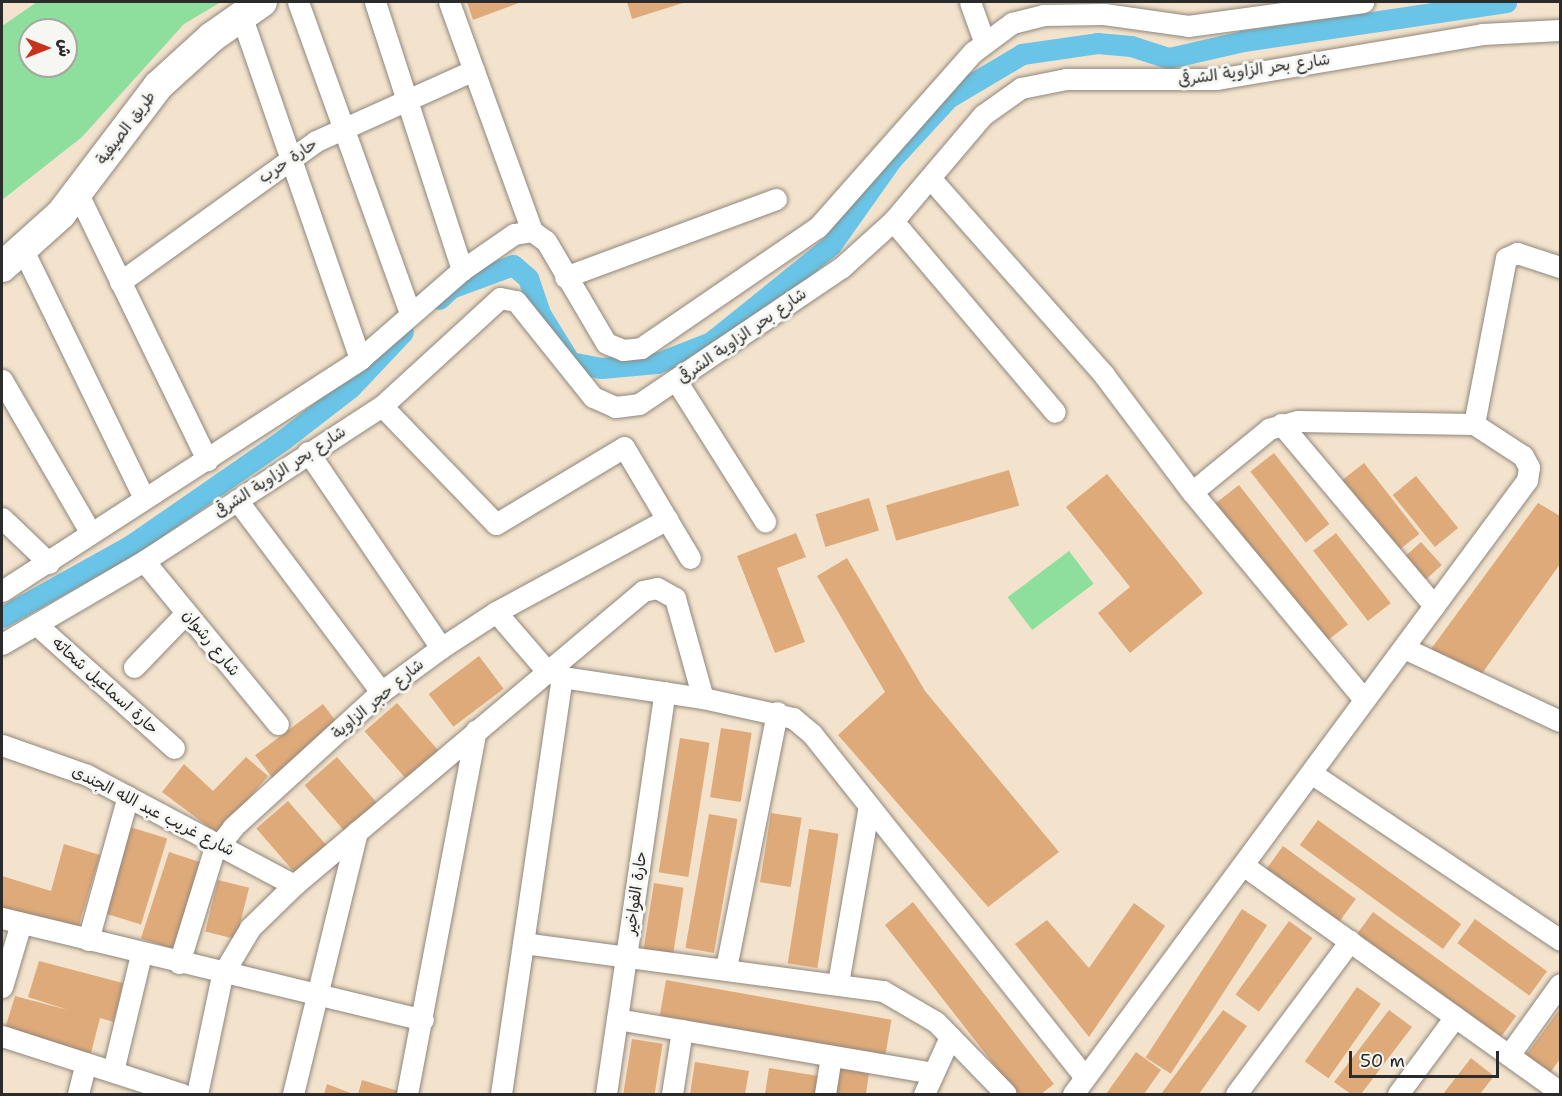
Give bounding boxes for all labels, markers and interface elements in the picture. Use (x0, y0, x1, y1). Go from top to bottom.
north arrow (18, 18, 78, 78)
text: ش (54, 39, 75, 57)
street label: شارع بحر الزاوية الشرقى (1177, 50, 1331, 90)
street label: طريق الصيفية (92, 88, 160, 168)
street label: حارة حرب (255, 134, 321, 188)
street label: شارع بحر الزاوية الشرقى (674, 284, 810, 388)
street label: شارع بحر الزاوية الشرقى (210, 422, 350, 522)
street label: شارع رشوان (178, 606, 244, 680)
street label: حارة اسماعيل شحاته (48, 633, 162, 739)
street label: شارع حجر الزاوية (328, 655, 428, 743)
street label: شارع غريب عبد الله الجندى (68, 762, 238, 860)
street label: حارة الفواخير (621, 850, 651, 936)
scale bar (1352, 1039, 1502, 1077)
text: 50 m (1360, 1049, 1405, 1073)

